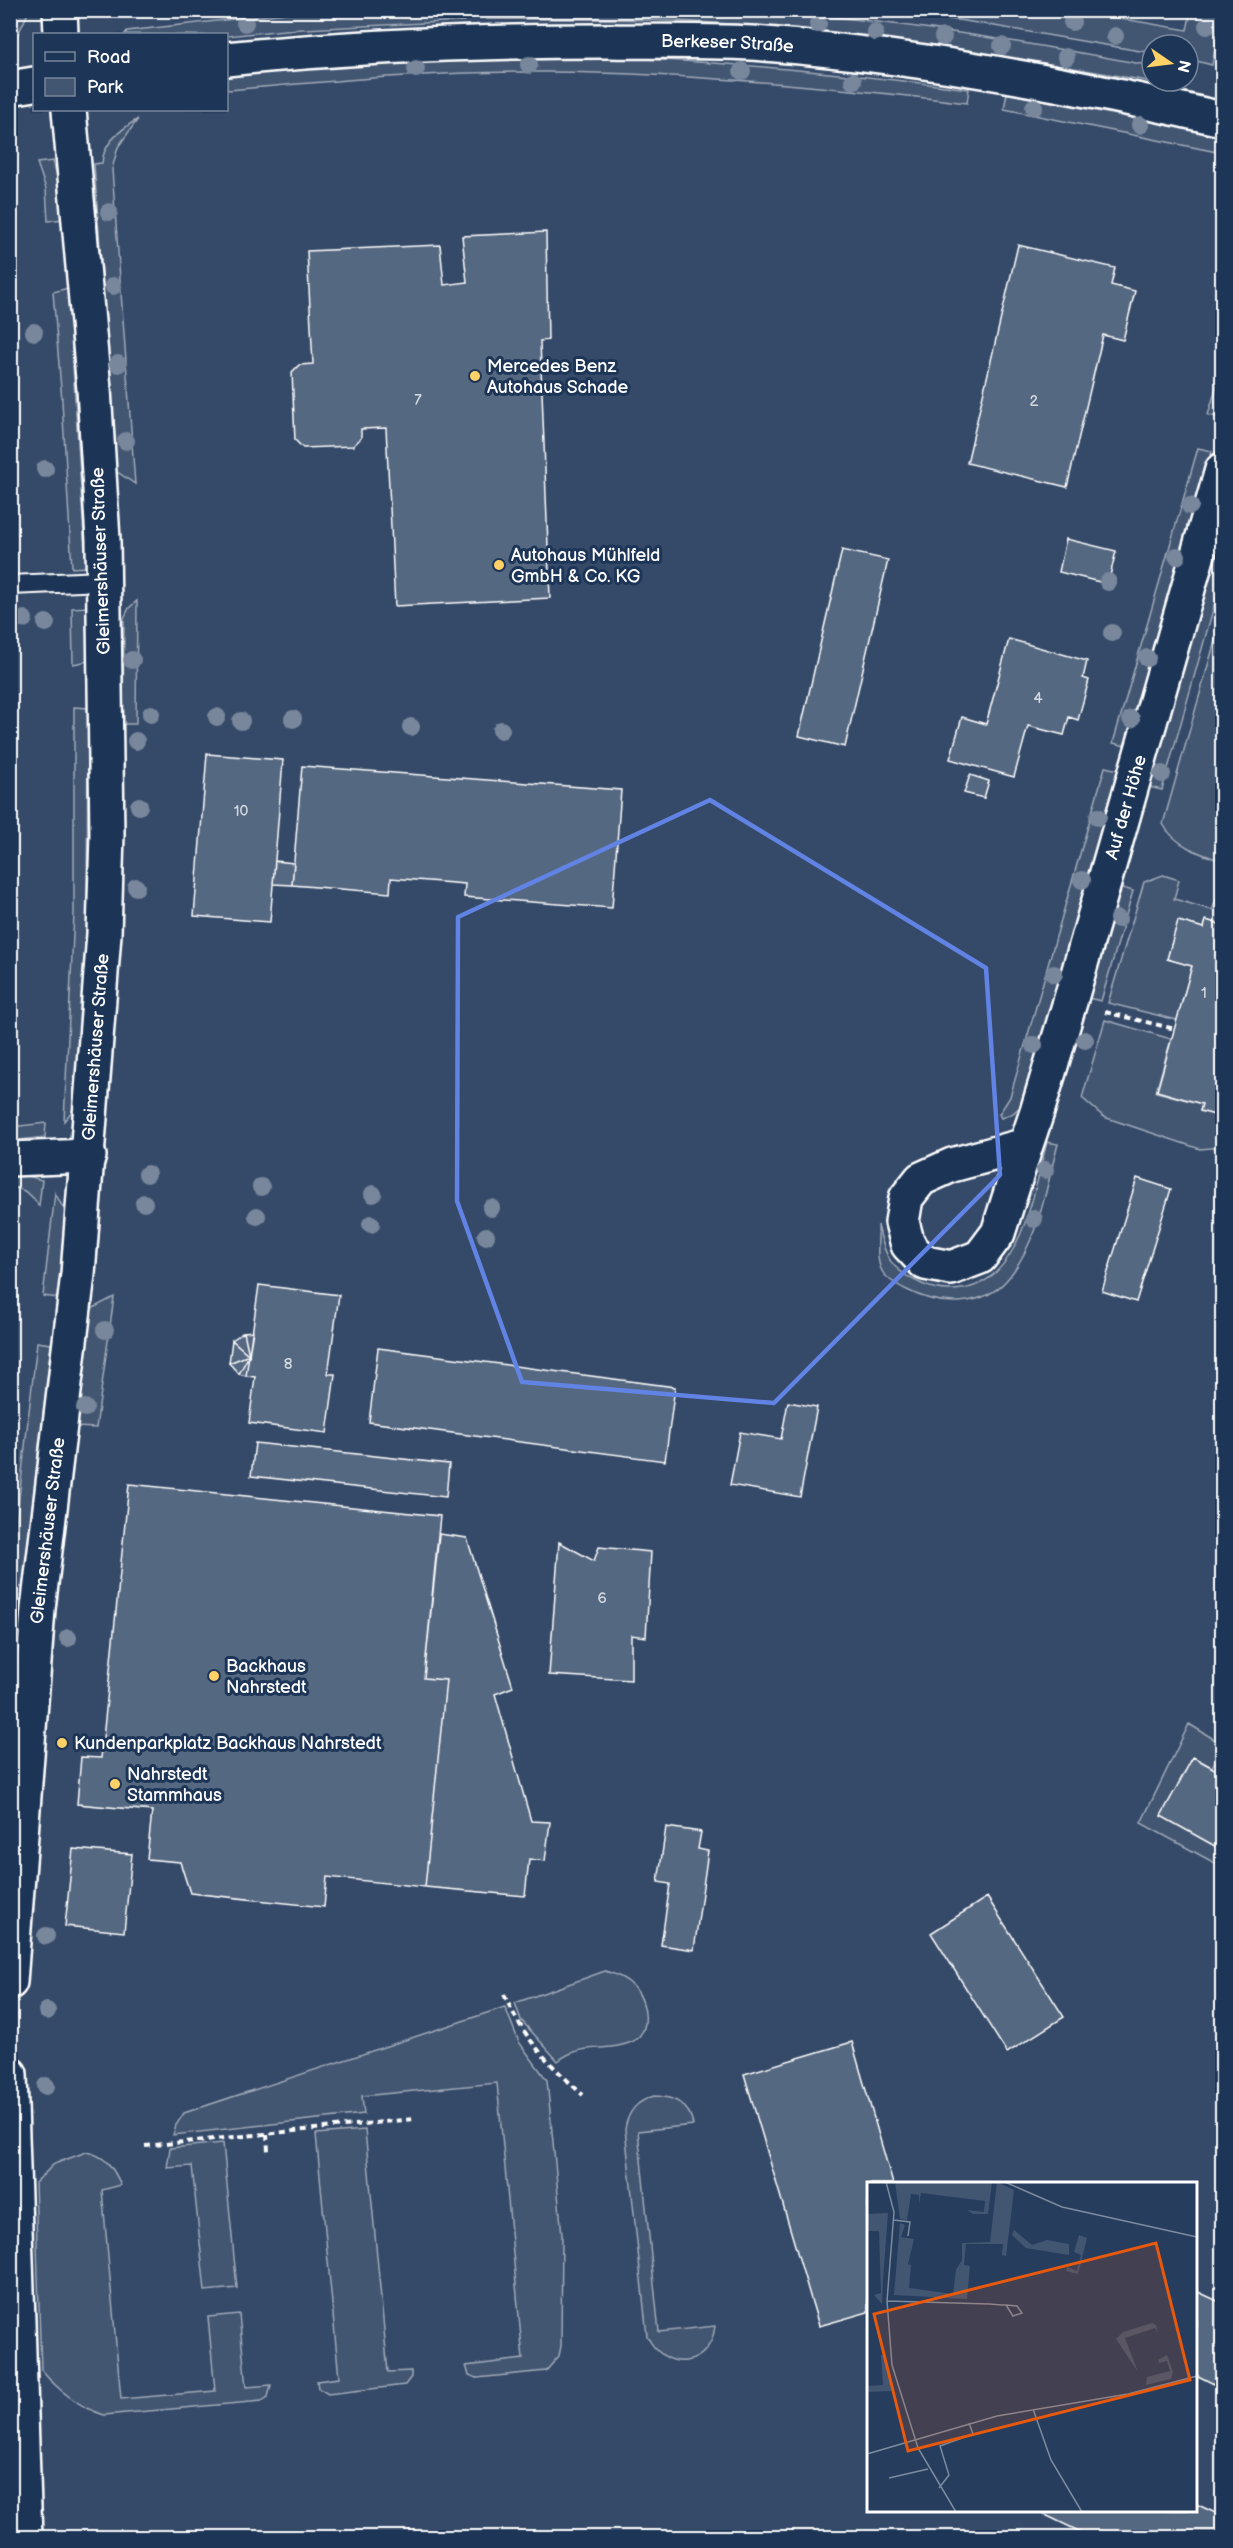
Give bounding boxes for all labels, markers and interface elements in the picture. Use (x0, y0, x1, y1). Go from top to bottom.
street label: Berkeser Straße (661, 31, 795, 57)
legend (33, 33, 228, 111)
north arrow (1140, 33, 1200, 93)
text: Road (87, 47, 131, 68)
text: N (1172, 58, 1194, 74)
text: Park (87, 77, 123, 98)
place label: Mercedes Benz Autohaus Schade (487, 356, 629, 398)
marker: Mercedes Benz Autohaus Schade (468, 369, 482, 383)
house number: 7 (414, 391, 422, 410)
house number: 2 (1030, 392, 1039, 411)
street label: Gleimershäuser Straße (87, 467, 115, 655)
place label: Autohaus Mühlfeld GmbH & Co. KG (511, 545, 660, 587)
marker: Autohaus Mühlfeld GmbH & Co. KG (492, 558, 506, 572)
house number: 4 (1033, 689, 1043, 708)
street label: Auf der Höhe (1101, 752, 1151, 862)
house number: 10 (234, 802, 248, 821)
street label: Gleimershäuser Straße (78, 952, 113, 1141)
house number: 1 (1201, 984, 1207, 1003)
house number: 8 (284, 1355, 293, 1374)
street label: Gleimershäuser Straße (26, 1436, 69, 1625)
house number: 6 (597, 1589, 607, 1608)
place label: Backhaus Nahrstedt (226, 1656, 307, 1698)
marker: Backhaus Nahrstedt (207, 1669, 221, 1683)
place label: Kundenparkplatz Backhaus Nahrstedt (74, 1733, 382, 1754)
marker: Kundenparkplatz Backhaus Nahrstedt (55, 1736, 69, 1750)
place label: Nahrstedt Stammhaus (127, 1764, 222, 1806)
marker: Nahrstedt Stammhaus (108, 1777, 122, 1791)
inset map (867, 2182, 1197, 2512)

